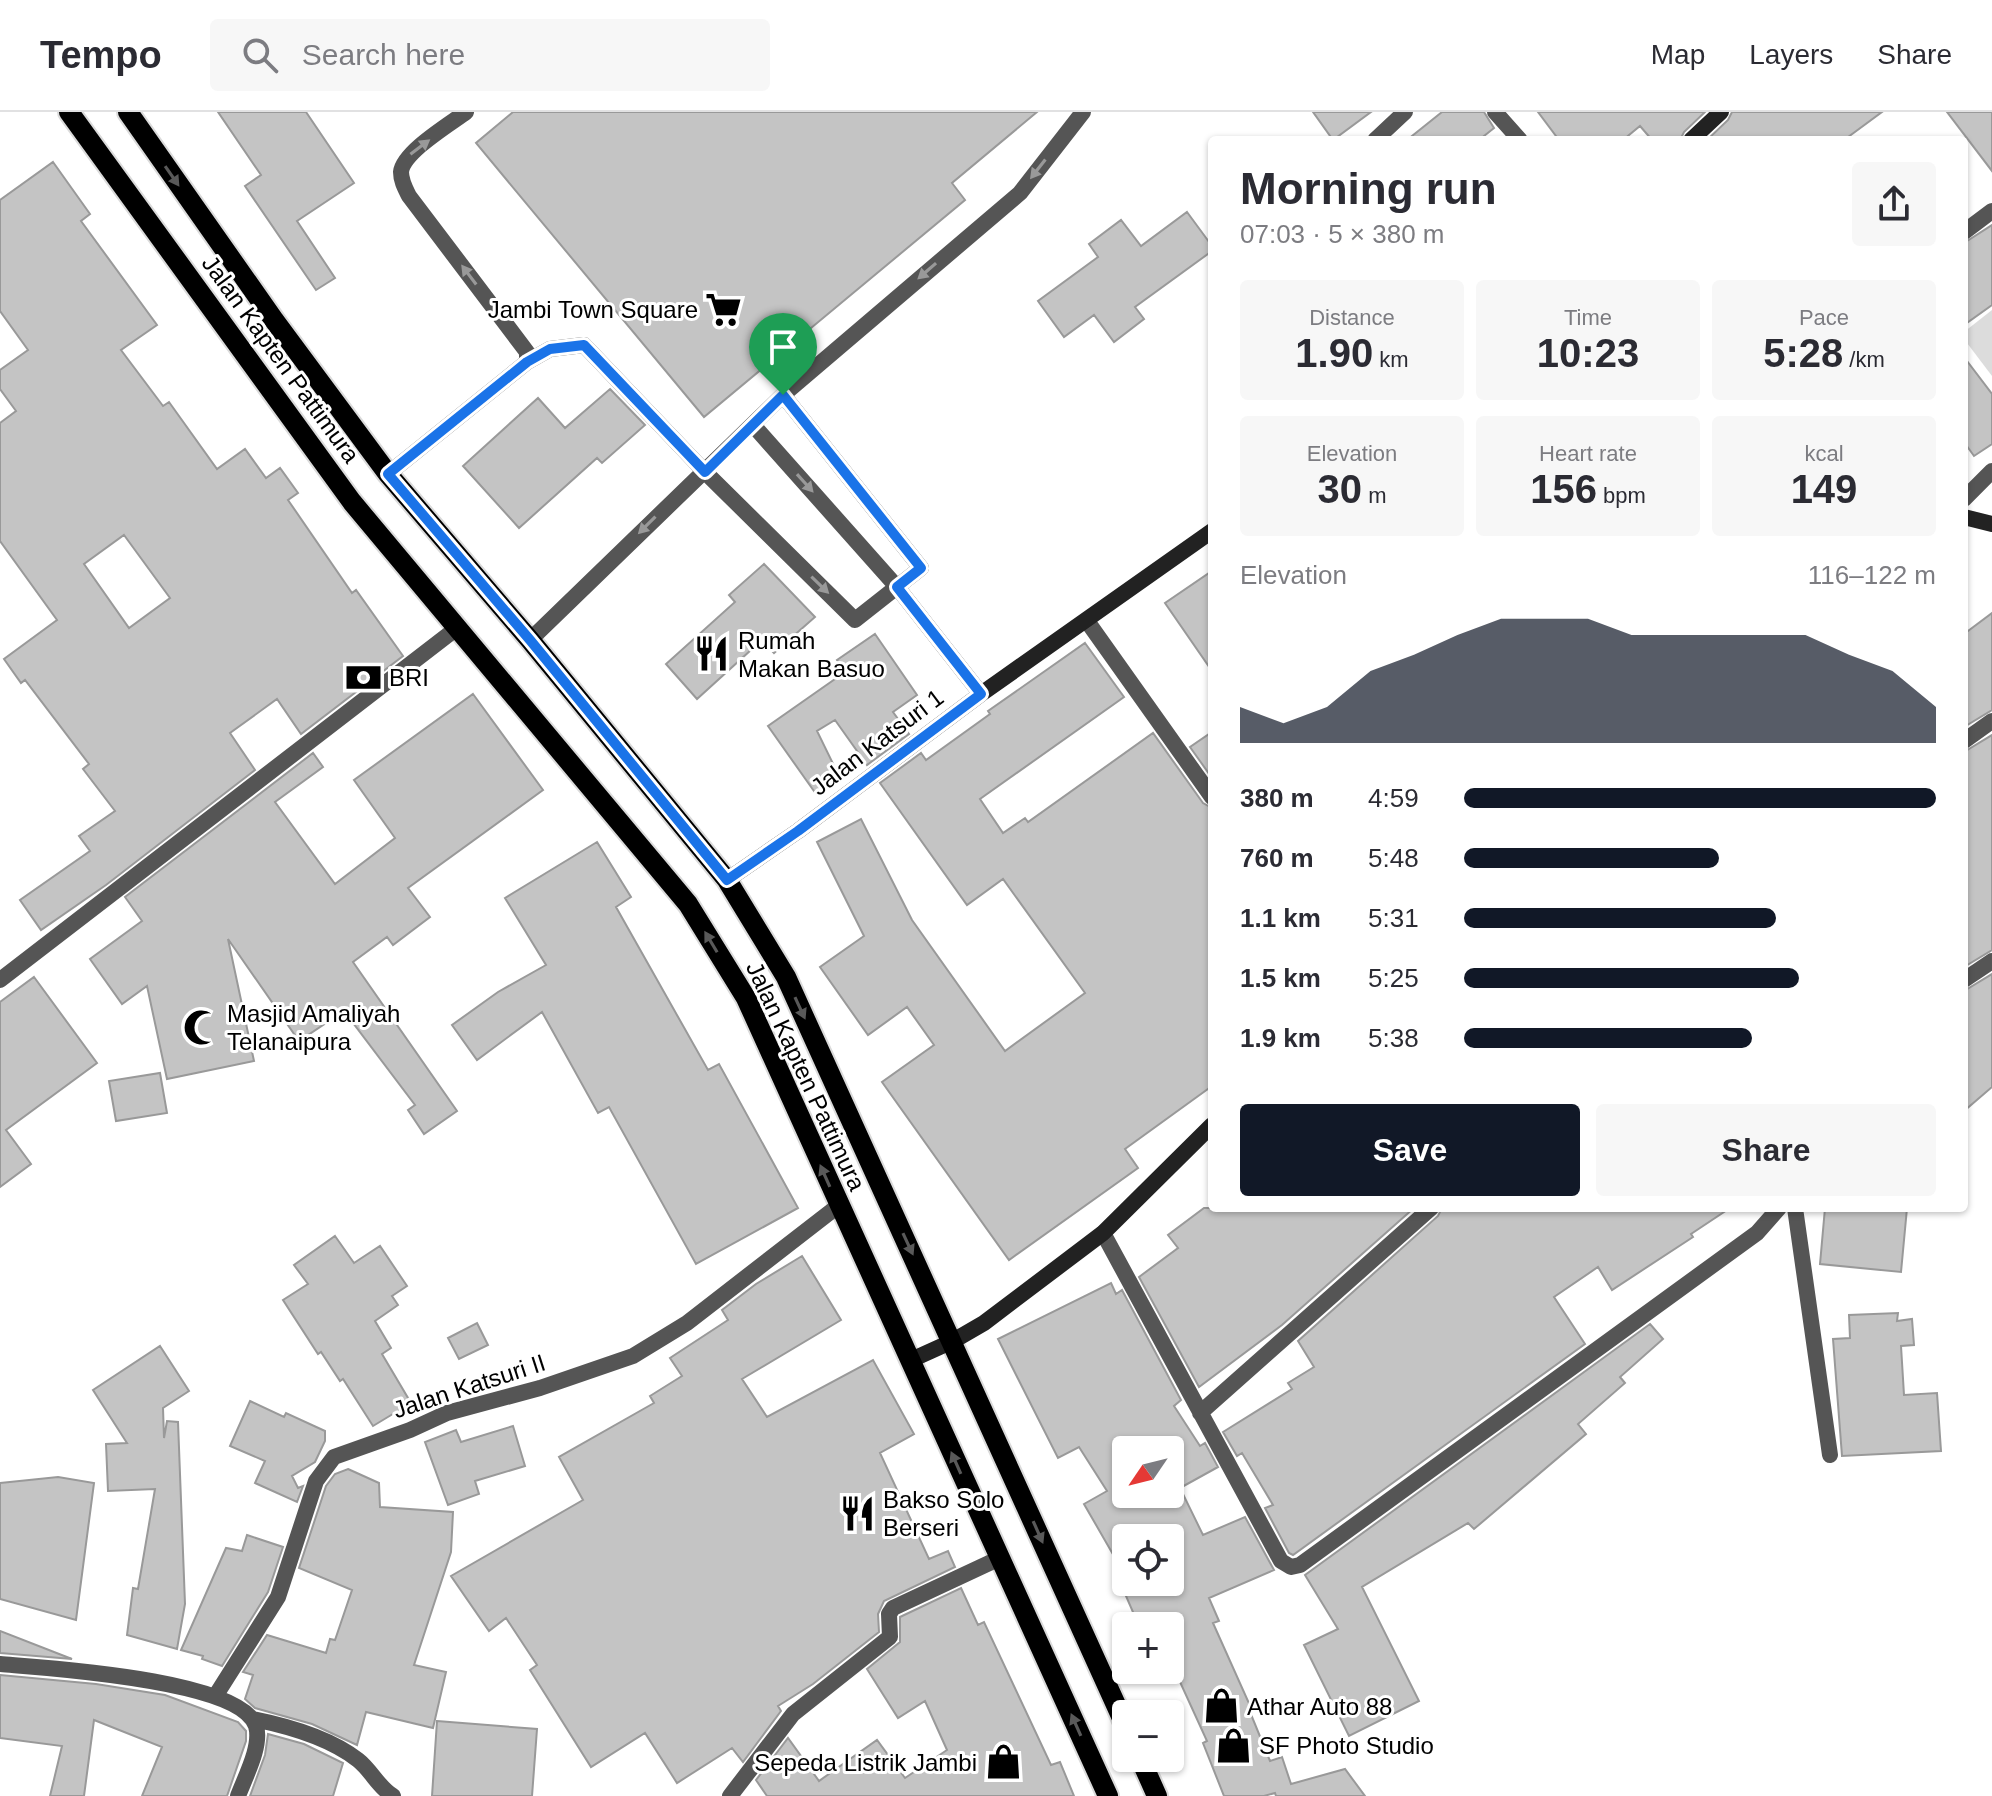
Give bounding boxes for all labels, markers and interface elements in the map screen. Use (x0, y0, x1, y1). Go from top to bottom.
search box (210, 19, 770, 91)
icon: search (238, 33, 282, 77)
text: Tempo (40, 34, 162, 76)
text: Search here (302, 38, 465, 71)
text: Map (1651, 39, 1705, 70)
text: Layers (1749, 39, 1833, 70)
text: Share (1877, 39, 1952, 70)
one-way arrow (410, 140, 430, 156)
one-way arrow (1031, 159, 1047, 180)
button: share (1852, 162, 1936, 246)
text: Morning run (1240, 164, 1497, 213)
one-way arrow (164, 166, 179, 187)
text: 07:03 · 5 × 380 m (1240, 219, 1445, 249)
street label: Jalan Kapten Pattimura (197, 250, 366, 468)
one-way arrow (918, 262, 938, 279)
one-way arrow (461, 264, 477, 286)
supermarket icon: Jambi Town Square (705, 290, 743, 328)
place label: Jambi Town Square (488, 296, 698, 323)
text: Distance (1309, 305, 1395, 330)
text: Time (1564, 305, 1612, 330)
text: Pace (1799, 305, 1849, 330)
pin (749, 313, 817, 395)
icon: arrive (761, 325, 805, 369)
text: 1.90 (1295, 331, 1373, 375)
text: 10:23 (1537, 331, 1639, 375)
text: 5:28 (1763, 331, 1843, 375)
text: km (1373, 347, 1409, 372)
text: /km (1843, 347, 1885, 372)
text: Elevation (1307, 441, 1397, 466)
text: Heart rate (1539, 441, 1637, 466)
text: kcal (1804, 441, 1844, 466)
text: 30 (1318, 467, 1362, 511)
text: 156 (1530, 467, 1597, 511)
text: 149 (1791, 467, 1857, 511)
one-way arrow (796, 472, 813, 492)
text: m (1362, 483, 1386, 508)
text: bpm (1597, 483, 1646, 508)
one-way arrow (638, 515, 657, 533)
text: Elevation (1240, 560, 1347, 590)
text: 116–122 m (1808, 560, 1936, 590)
one-way arrow (810, 575, 829, 594)
place label: Rumah Makan Basuo (738, 627, 885, 682)
restaurant icon: Rumah Makan Basuo (693, 635, 731, 673)
bank icon: BRI (344, 658, 382, 696)
place label: BRI (389, 664, 429, 691)
street label: Jalan Katsuri 1 (805, 683, 949, 801)
text: 380 m (1240, 783, 1314, 813)
text: 4:59 (1368, 783, 1419, 813)
text: 760 m (1240, 843, 1314, 873)
text: 5:48 (1368, 843, 1419, 873)
text: 1.1 km (1240, 903, 1321, 933)
text: 5:31 (1368, 903, 1419, 933)
one-way arrow (705, 931, 719, 953)
street label: Jalan Kapten Pattimura (741, 957, 871, 1195)
text: 1.5 km (1240, 963, 1321, 993)
text: 5:25 (1368, 963, 1419, 993)
one-way arrow (793, 996, 807, 1019)
place label: Masjid Amaliyah Telanaipura (227, 1000, 400, 1055)
mosque icon: Masjid Amaliyah Telanaipura (182, 1008, 220, 1046)
text: 1.9 km (1240, 1023, 1321, 1053)
text: 5:38 (1368, 1023, 1419, 1053)
button: Save (1240, 1104, 1580, 1196)
button: Share (1596, 1104, 1936, 1196)
one-way arrow (818, 1164, 831, 1187)
one-way arrow (902, 1232, 915, 1256)
street label: Jalan Katsuri II (389, 1349, 549, 1423)
north arrow (1112, 1436, 1184, 1508)
map controls (1112, 1436, 1184, 1772)
one-way arrow (949, 1451, 963, 1475)
place label: Bakso Solo Berseri (883, 1486, 1004, 1541)
restaurant icon: Bakso Solo Berseri (838, 1494, 876, 1532)
one-way arrow (1031, 1520, 1045, 1544)
button: locate (1112, 1524, 1184, 1596)
button: + (1112, 1612, 1184, 1684)
shop icon: Athar Auto 88 (1202, 1687, 1240, 1725)
place label: Athar Auto 88 (1247, 1693, 1392, 1720)
button: − (1112, 1700, 1184, 1772)
one-way arrow (1069, 1713, 1082, 1737)
shop icon: SF Photo Studio (1214, 1726, 1252, 1764)
place label: SF Photo Studio (1259, 1732, 1434, 1759)
shop icon: Sepeda Listrik Jambi (984, 1743, 1022, 1781)
place label: Sepeda Listrik Jambi (754, 1749, 977, 1776)

